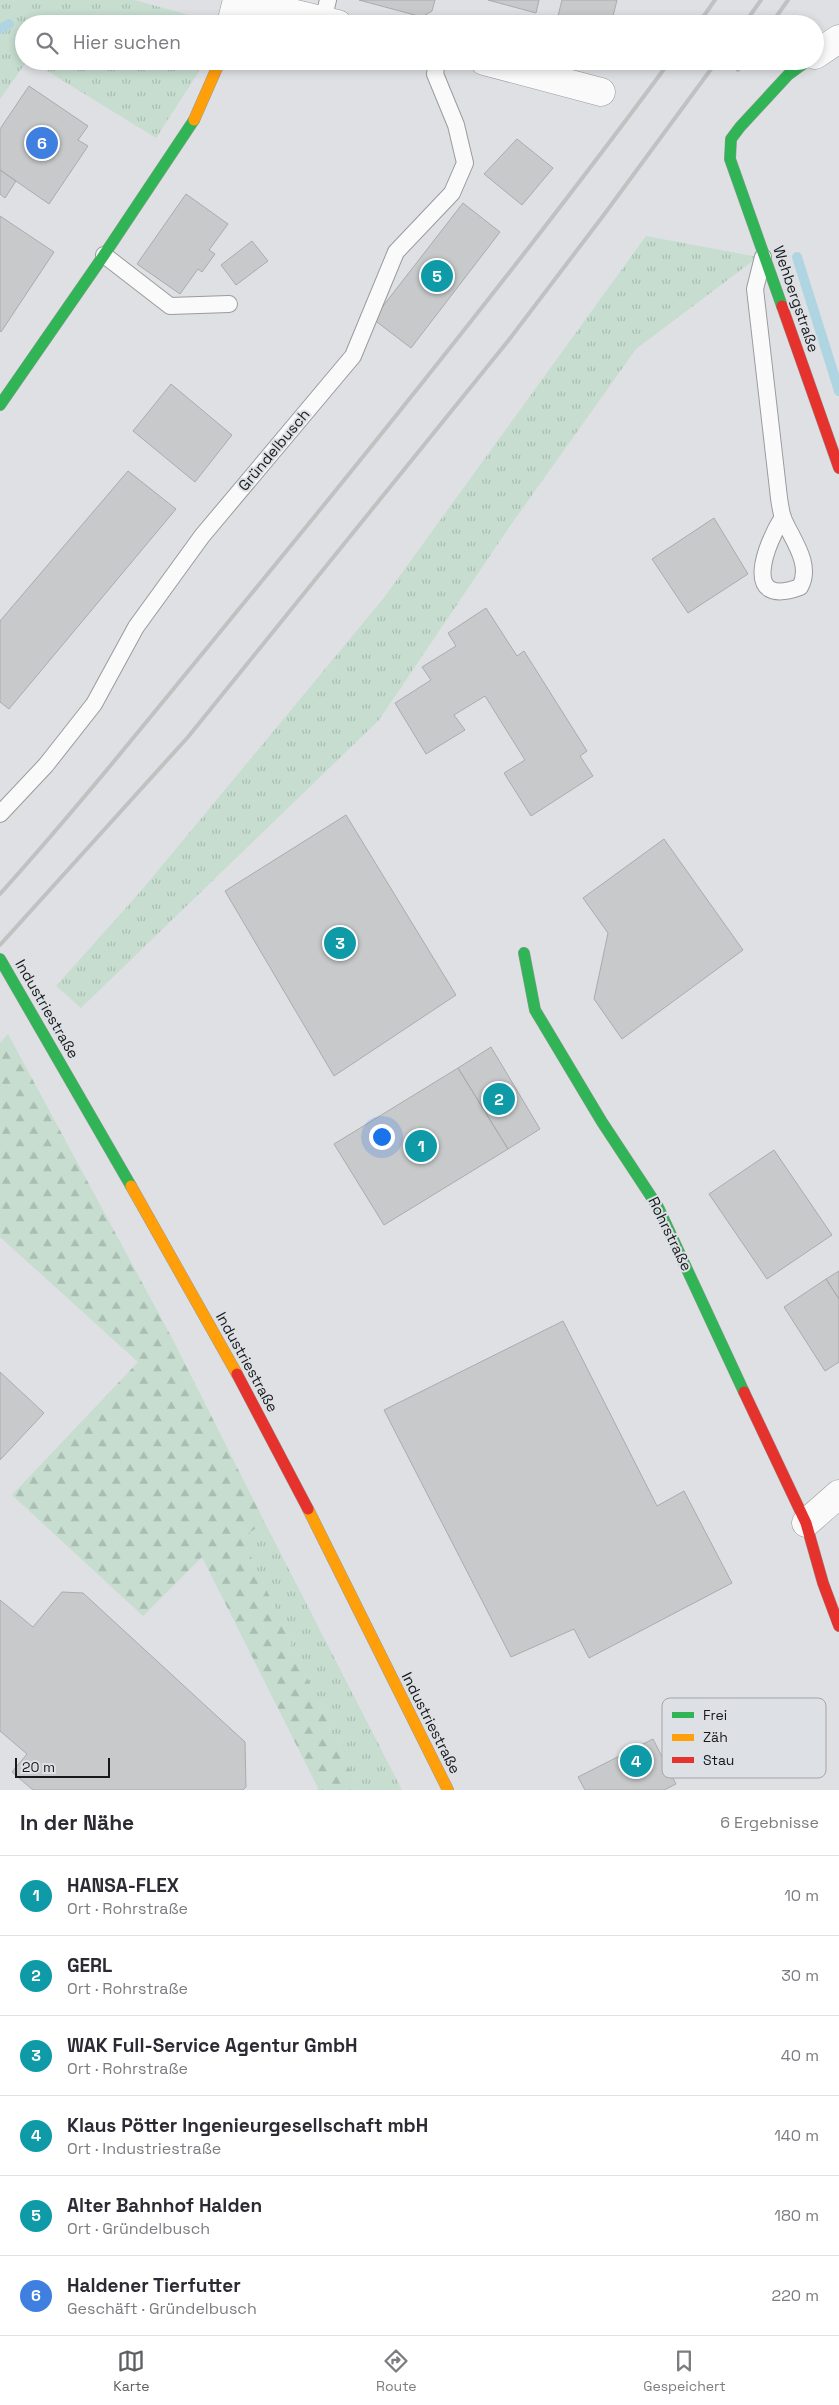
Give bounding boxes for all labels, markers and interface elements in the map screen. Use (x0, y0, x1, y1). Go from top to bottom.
search box (15, 15, 824, 70)
icon: search (33, 29, 61, 57)
text: Hier suchen (73, 30, 181, 55)
pin: 6 (26, 124, 58, 162)
street label: Wehbergstraße (769, 243, 824, 355)
pin: 5 (421, 257, 453, 295)
street label: Gründelbusch (234, 405, 313, 494)
pin: 3 (324, 924, 356, 962)
street label: Industriestraße (11, 956, 84, 1062)
pin: 2 (483, 1080, 515, 1118)
your location (369, 1124, 395, 1150)
pin: 1 (405, 1127, 437, 1165)
street label: Rohrstraße (644, 1193, 697, 1274)
street label: Industriestraße (212, 1308, 283, 1415)
street label: Industriestraße (398, 1669, 465, 1777)
legend (662, 1698, 826, 1778)
text: Frei (703, 1706, 727, 1724)
text: Zäh (703, 1728, 728, 1746)
pin: 4 (620, 1742, 652, 1780)
text: Stau (703, 1751, 734, 1769)
scale bar (15, 1755, 110, 1778)
text: 20 m (22, 1758, 55, 1776)
text: In der Nähe (20, 1809, 134, 1836)
text: 6 Ergebnisse (720, 1812, 819, 1833)
text: HANSA-FLEX (67, 1873, 179, 1898)
text: 1 (32, 1885, 40, 1906)
text: 10 m (784, 1885, 819, 1906)
text: Ort · Rohrstraße (67, 1898, 188, 1919)
text: GERL (67, 1953, 112, 1978)
text: 2 (31, 1965, 41, 1986)
text: 30 m (781, 1965, 819, 1986)
text: Ort · Rohrstraße (67, 1978, 188, 1999)
text: WAK Full-Service Agentur GmbH (67, 2033, 358, 2058)
text: 3 (31, 2045, 41, 2066)
text: 40 m (781, 2045, 819, 2066)
text: Ort · Rohrstraße (67, 2058, 188, 2079)
text: Klaus Pötter Ingenieurgesellschaft mbH (67, 2113, 428, 2138)
text: 4 (31, 2125, 41, 2146)
text: 140 m (774, 2125, 819, 2146)
text: Ort · Industriestraße (67, 2138, 221, 2159)
text: Alter Bahnhof Halden (67, 2193, 262, 2218)
text: 5 (31, 2205, 41, 2226)
text: 180 m (774, 2205, 819, 2226)
text: Ort · Gründelbusch (67, 2218, 210, 2239)
text: Haldener Tierfutter (67, 2273, 241, 2298)
text: 6 (31, 2285, 41, 2306)
text: 220 m (772, 2285, 819, 2306)
text: Geschäft · Gründelbusch (67, 2298, 257, 2319)
tab: Karte (113, 2347, 150, 2395)
tab: Route (376, 2347, 417, 2395)
tab: Gespeichert (643, 2347, 726, 2395)

